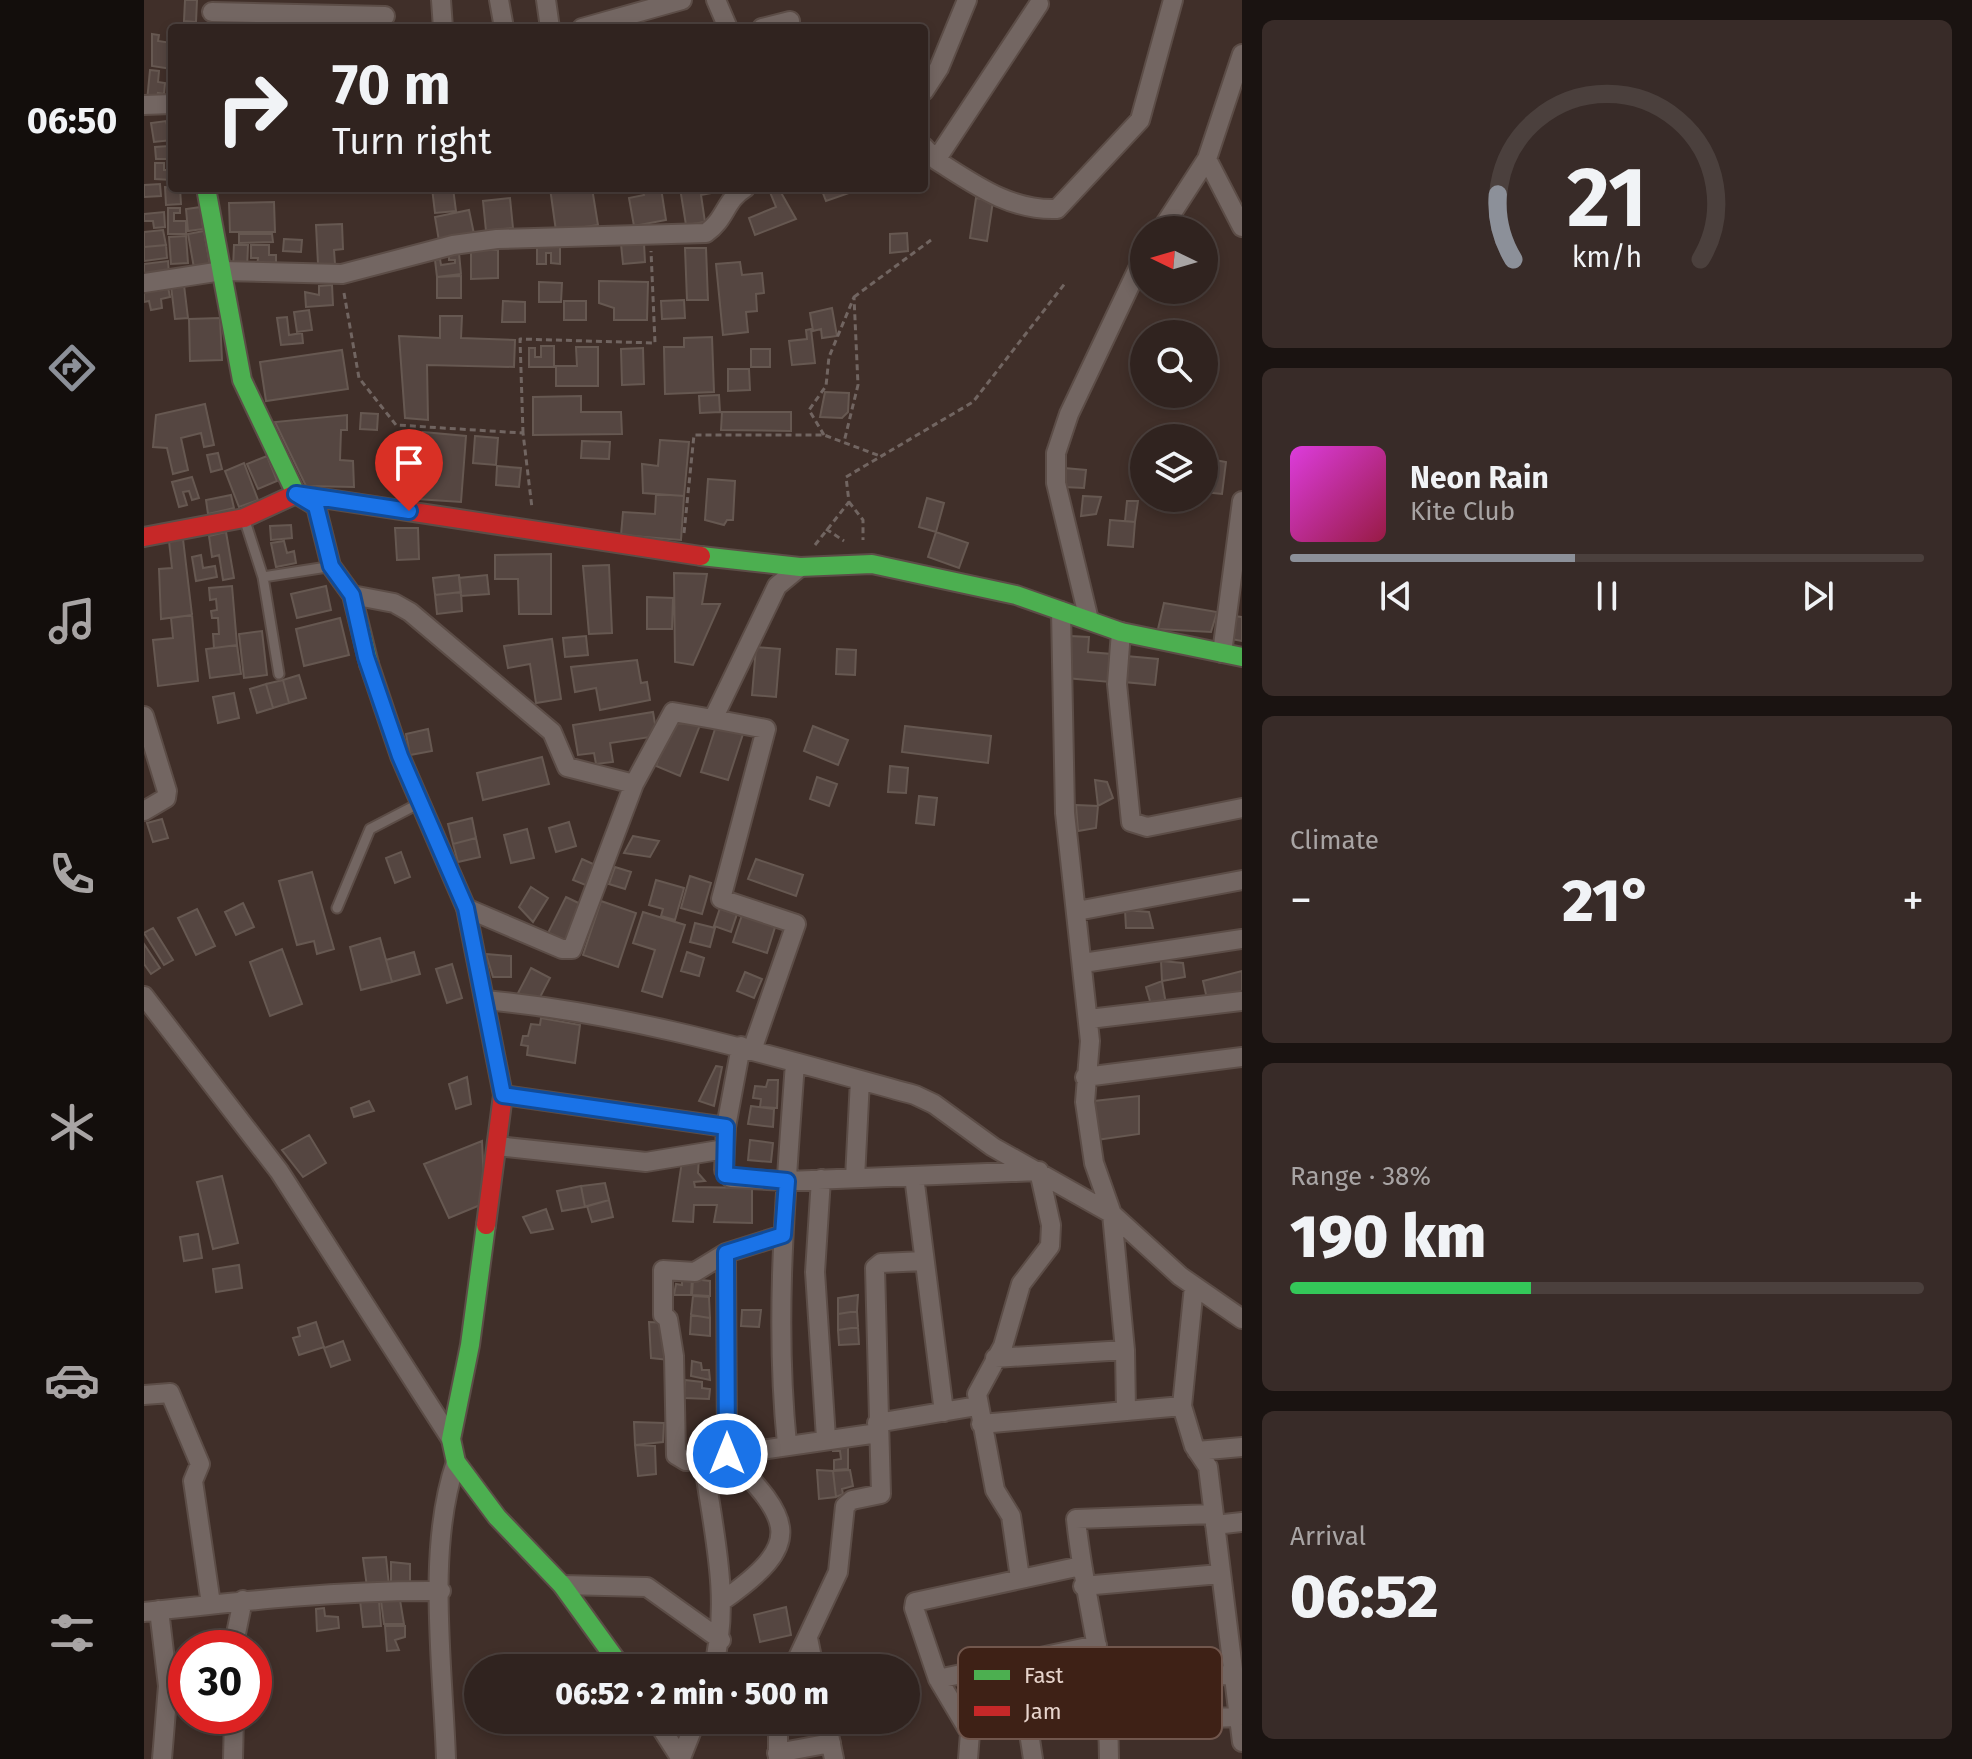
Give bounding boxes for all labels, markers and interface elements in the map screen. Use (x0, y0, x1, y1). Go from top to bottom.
text: 70 m (332, 52, 451, 119)
icon: right (200, 56, 304, 160)
text: 06:50 (27, 99, 117, 143)
text: Turn right (332, 120, 492, 164)
text: 21 (1567, 147, 1647, 247)
north arrow (1130, 216, 1218, 304)
map controls (1130, 216, 1218, 512)
text: km/h (1572, 240, 1642, 275)
button: search (1130, 320, 1218, 408)
icon: directions (44, 340, 100, 396)
button: layers (1130, 424, 1218, 512)
pin (375, 429, 443, 511)
icon: arrive (387, 441, 431, 485)
text: Neon Rain (1410, 460, 1549, 496)
text: Kite Club (1410, 496, 1515, 527)
icon: previous (1374, 574, 1418, 618)
icon: pause (1585, 574, 1629, 618)
icon: next (1796, 574, 1840, 618)
icon: music (44, 593, 100, 649)
text: Climate (1290, 825, 1379, 856)
icon: phone (44, 846, 100, 902)
text: 21° (1562, 865, 1652, 937)
text: − (1290, 874, 1312, 927)
text: + (1902, 874, 1924, 927)
icon: climate (44, 1099, 100, 1155)
text: Range · 38% (1290, 1161, 1431, 1192)
text: 190 km (1290, 1201, 1486, 1273)
icon: car (44, 1352, 100, 1408)
position arrow (685, 1412, 769, 1496)
text: Arrival (1290, 1521, 1366, 1552)
text: 06:52 (1290, 1561, 1438, 1633)
icon: filters (44, 1605, 100, 1661)
speed limit sign: 30 (168, 1630, 272, 1734)
legend (958, 1647, 1222, 1739)
text: Fast (1024, 1662, 1064, 1689)
text: 06:52 · 2 min · 500 m (555, 1676, 829, 1712)
text: Jam (1024, 1698, 1062, 1725)

